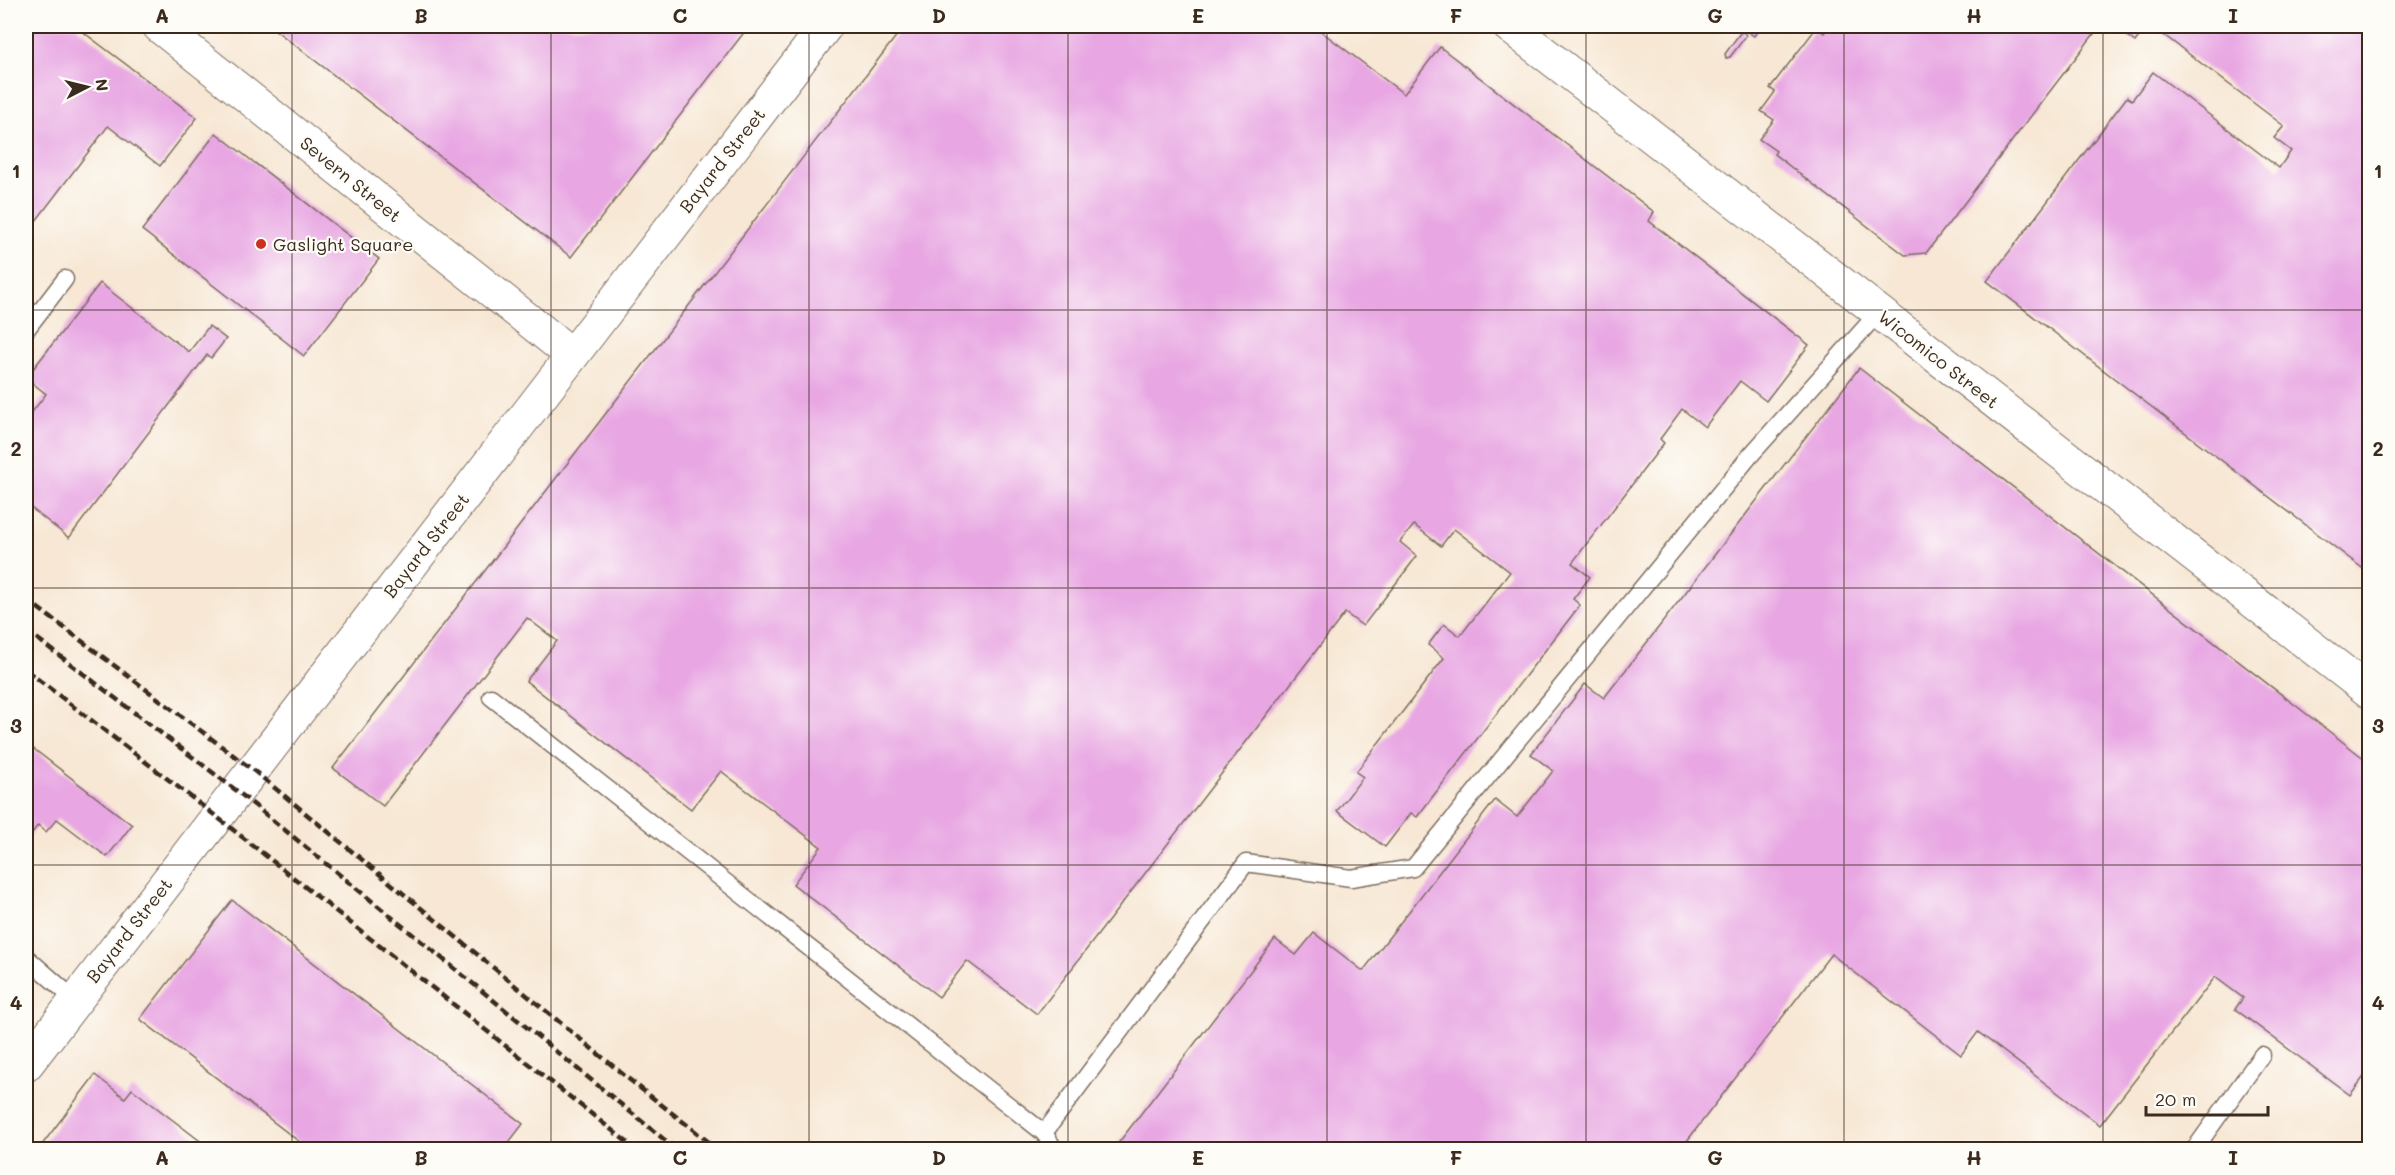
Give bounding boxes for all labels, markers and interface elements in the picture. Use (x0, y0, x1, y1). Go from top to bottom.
text: A (155, 2, 169, 28)
text: B (414, 2, 428, 28)
text: C (673, 2, 688, 28)
text: D (932, 2, 946, 28)
text: E (1192, 2, 1204, 28)
text: F (1450, 2, 1463, 28)
text: G (1707, 2, 1723, 28)
text: H (1966, 2, 1982, 28)
text: I (2228, 2, 2238, 28)
north arrow (57, 57, 117, 117)
text: N (91, 78, 114, 92)
street label: Bayard Street (674, 103, 770, 217)
street label: Severn Street (295, 131, 407, 227)
text: 1 (12, 157, 20, 183)
text: 1 (2374, 157, 2382, 183)
place label: Gaslight Square (273, 232, 414, 256)
marker: Gaslight Square (254, 237, 268, 251)
street label: Wicomico Street (1874, 304, 2004, 414)
text: 2 (10, 435, 22, 461)
text: 2 (2372, 435, 2384, 461)
street label: Bayard Street (378, 488, 474, 602)
text: 3 (10, 712, 22, 738)
text: 3 (2372, 712, 2384, 738)
street label: Bayard Street (81, 873, 177, 987)
text: 4 (10, 989, 23, 1015)
text: 4 (2372, 989, 2385, 1015)
scale bar (2146, 1079, 2268, 1117)
text: 20 m (2155, 1087, 2196, 1111)
text: A (155, 1144, 169, 1170)
text: B (414, 1144, 428, 1170)
text: C (673, 1144, 688, 1170)
text: D (932, 1144, 946, 1170)
text: E (1192, 1144, 1204, 1170)
text: F (1450, 1144, 1463, 1170)
text: G (1707, 1144, 1723, 1170)
text: H (1966, 1144, 1982, 1170)
text: I (2228, 1144, 2238, 1170)

